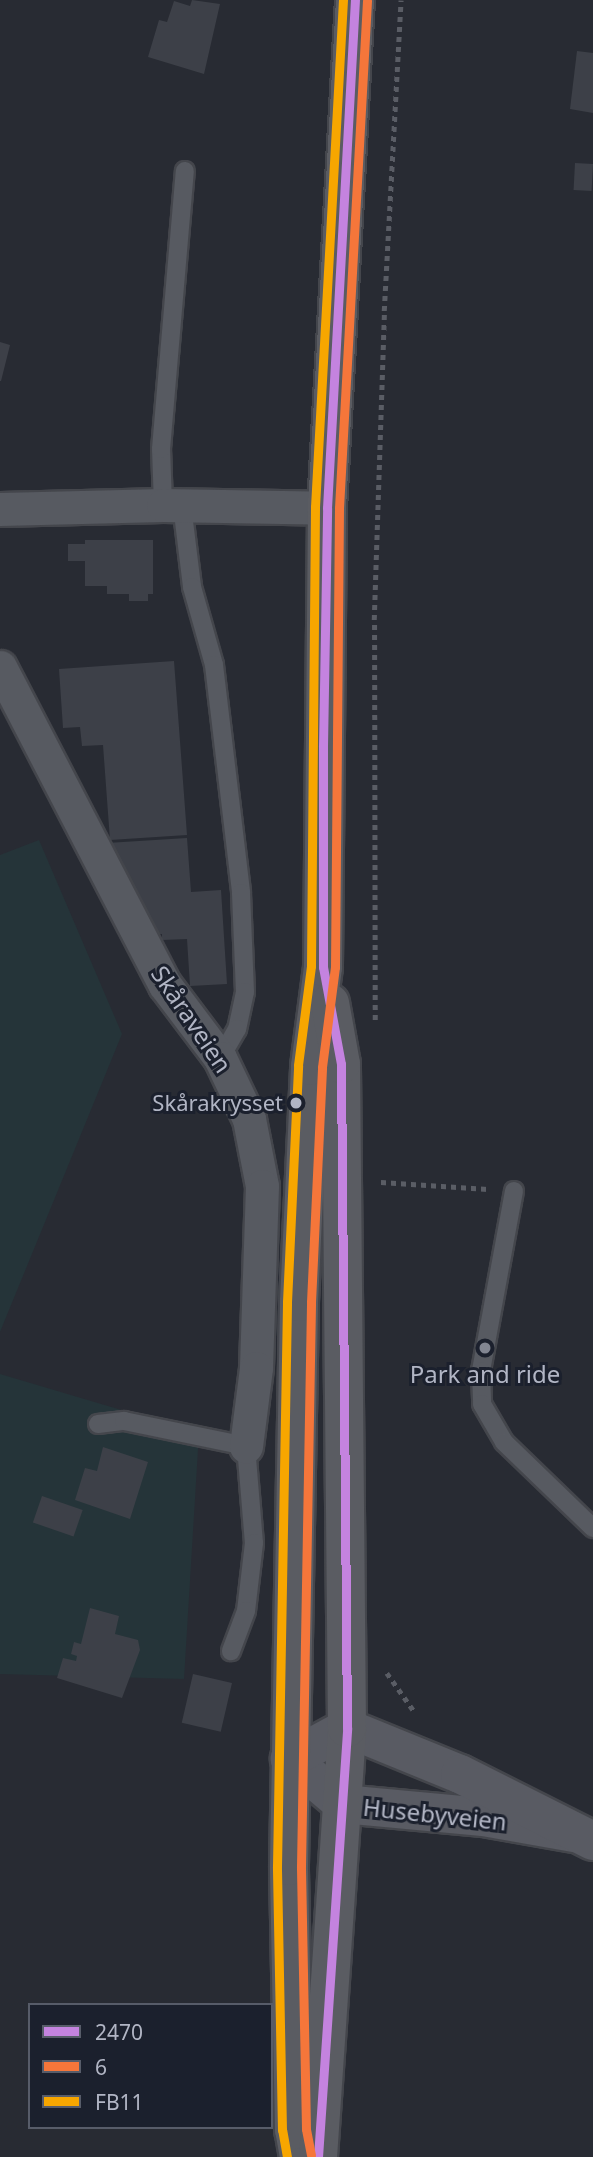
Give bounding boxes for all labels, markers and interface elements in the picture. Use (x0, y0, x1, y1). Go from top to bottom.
street label: Skåraveien (146, 960, 238, 1078)
place label: Skårakrysset (152, 1090, 283, 1116)
marker: Skårakrysset (289, 1096, 303, 1110)
marker: Park and ride (477, 1340, 493, 1356)
place label: Park and ride (410, 1360, 560, 1388)
street label: Husebyveien (362, 1792, 508, 1836)
legend (28, 2003, 273, 2129)
text: 2470 (95, 2018, 143, 2046)
text: 6 (95, 2053, 107, 2081)
text: FB11 (95, 2088, 144, 2116)

